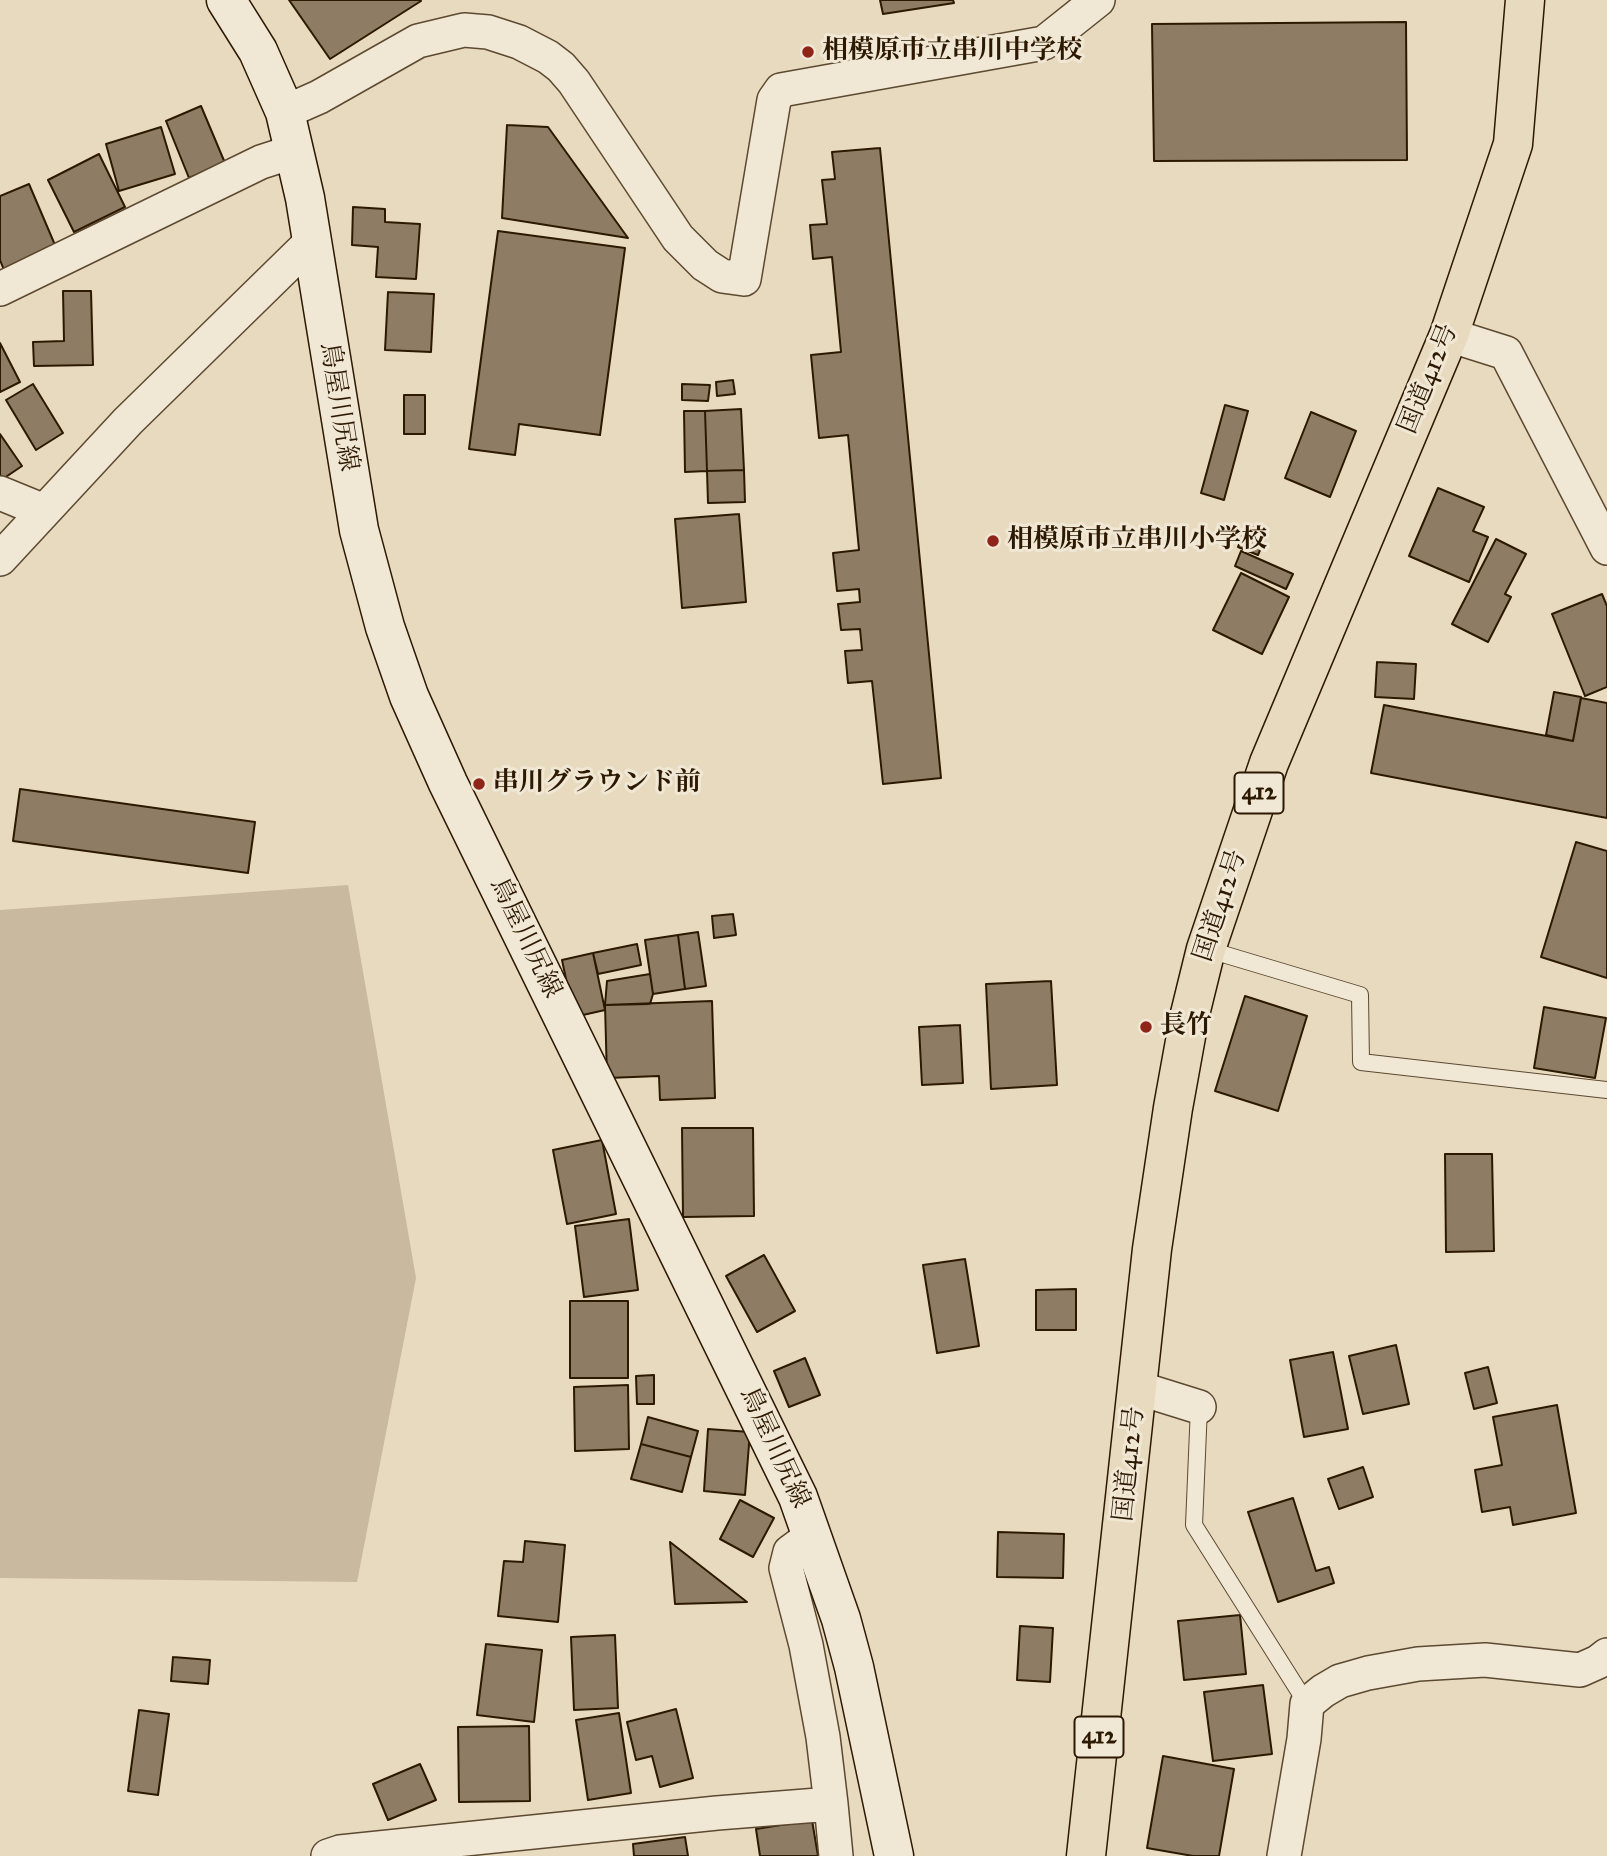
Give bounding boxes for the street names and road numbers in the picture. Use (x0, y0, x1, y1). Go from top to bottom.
street label: 国道412号 (1393, 320, 1465, 438)
street label: 鳥屋川尻線 (312, 340, 364, 474)
road number: 412 (1234, 772, 1284, 814)
street label: 国道412号 (1188, 846, 1254, 966)
street label: 鳥屋川尻線 (482, 873, 568, 1003)
street label: 鳥屋川尻線 (732, 1382, 816, 1514)
street label: 国道412号 (1108, 1405, 1152, 1523)
road number: 412 (1074, 1716, 1124, 1758)

